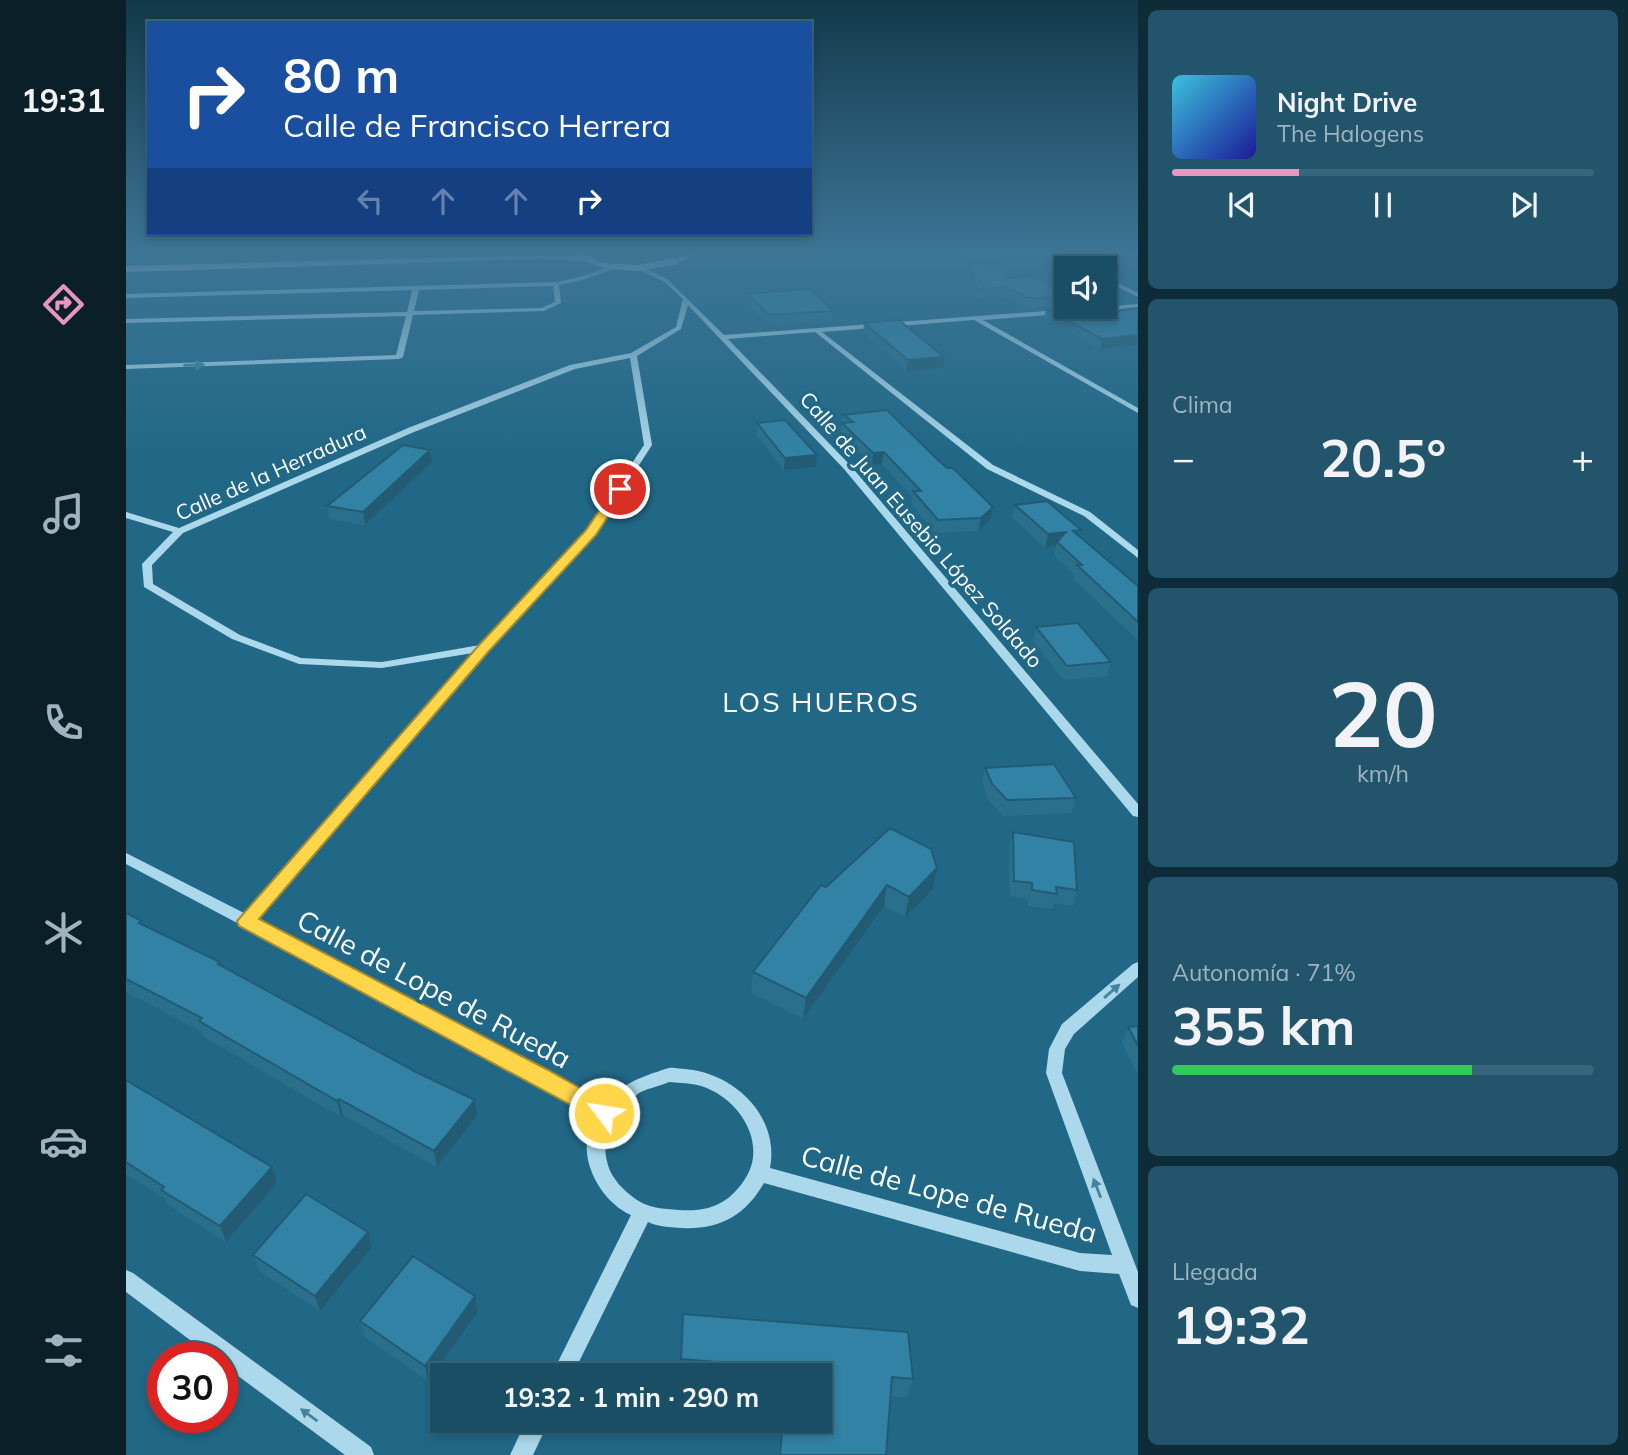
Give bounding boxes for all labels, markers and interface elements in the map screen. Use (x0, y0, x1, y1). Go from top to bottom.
text: 80 m (283, 44, 399, 105)
icon: right (168, 49, 259, 140)
text: 19:31 (21, 80, 105, 120)
text: Night Drive (1277, 86, 1417, 119)
text: Calle de Francisco Herrera (283, 105, 671, 145)
text: The Halogens (1277, 119, 1424, 148)
icon: left (351, 182, 389, 220)
icon: ahead (424, 182, 462, 220)
icon: ahead (497, 182, 535, 220)
icon: right (570, 182, 608, 220)
icon: previous (1223, 186, 1261, 224)
icon: pause (1364, 186, 1402, 224)
icon: next (1505, 186, 1543, 224)
map controls (1054, 256, 1117, 319)
button: sound (1054, 256, 1117, 319)
icon: directions (39, 280, 88, 329)
one-way arrow (183, 359, 205, 371)
street label: Calle de Juan Eusebio López Soldado (795, 386, 1049, 673)
text: Clima (1172, 390, 1233, 419)
street label: Calle de la Herradura (171, 418, 370, 526)
text: 20.5° (1320, 425, 1446, 490)
text: − (1172, 434, 1195, 482)
text: + (1571, 434, 1594, 482)
pin (590, 459, 650, 519)
icon: arrive (601, 470, 639, 508)
icon: music (39, 489, 88, 538)
text: 20 (1328, 656, 1438, 770)
district label: LOS HUEROS (722, 684, 920, 719)
icon: phone (39, 698, 88, 747)
text: km/h (1357, 759, 1409, 788)
street label: Calle de Lope de Rueda (291, 902, 577, 1076)
icon: climate (39, 908, 88, 957)
text: Autonomía · 71% (1172, 958, 1356, 987)
one-way arrow (1103, 984, 1120, 999)
text: 355 km (1172, 993, 1355, 1058)
position arrow (567, 1076, 641, 1150)
icon: car (39, 1117, 88, 1166)
street label: Calle de Lope de Rueda (797, 1137, 1101, 1250)
one-way arrow (1091, 1177, 1102, 1198)
text: Llegada (1172, 1257, 1258, 1286)
text: 19:32 (1172, 1292, 1310, 1357)
icon: filters (39, 1326, 88, 1375)
speed limit sign: 30 (147, 1342, 238, 1433)
text: 19:32 · 1 min · 290 m (503, 1381, 759, 1414)
one-way arrow (300, 1407, 318, 1422)

